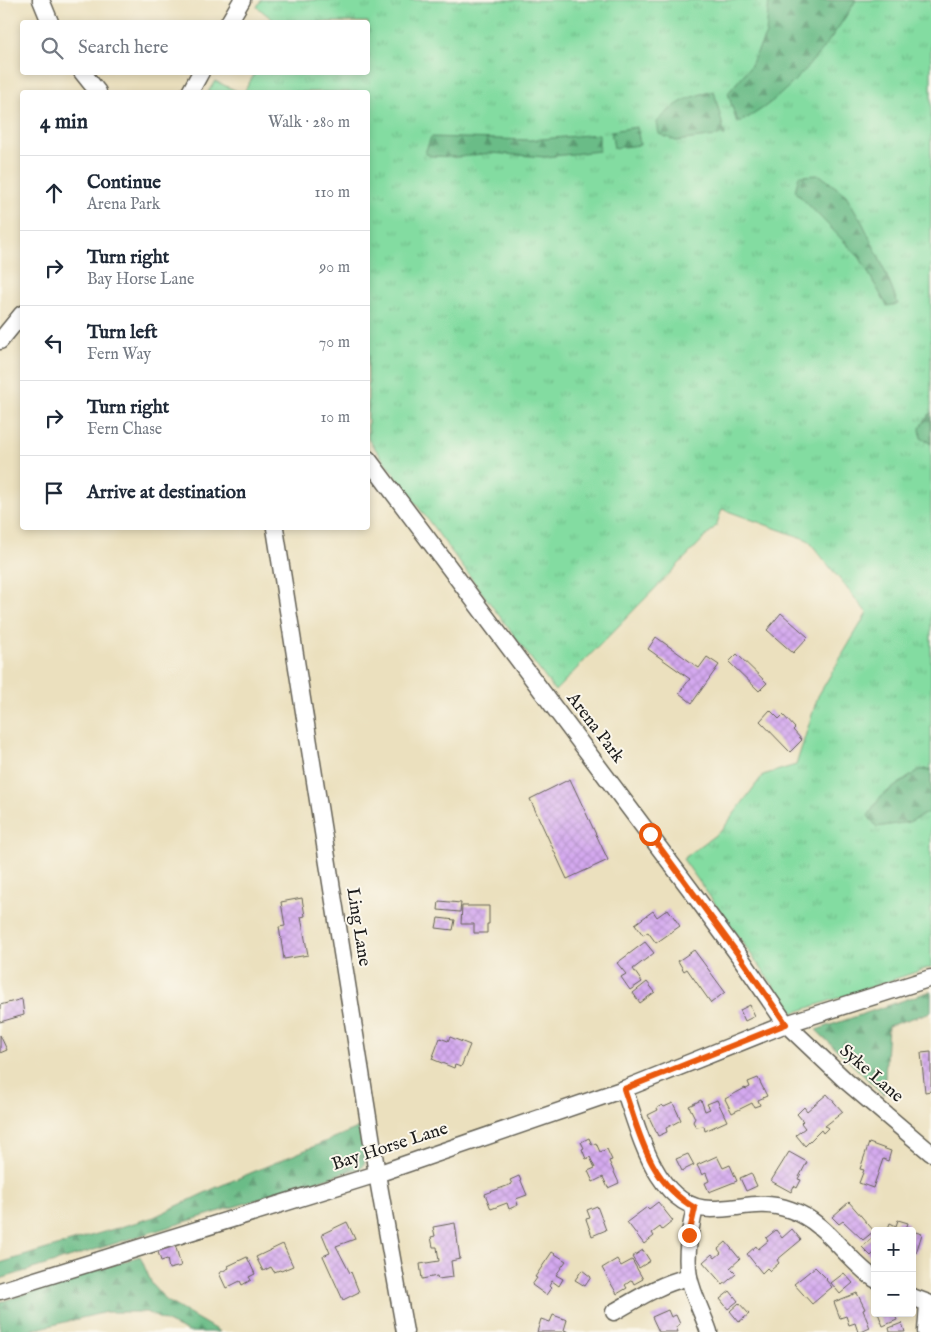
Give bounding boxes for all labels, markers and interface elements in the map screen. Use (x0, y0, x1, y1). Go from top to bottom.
search box (20, 20, 370, 75)
icon: search (38, 34, 66, 62)
text: Search here (78, 36, 169, 60)
text: 4 min (40, 109, 88, 136)
text: Walk · 280 m (268, 113, 350, 133)
text: Continue (87, 171, 161, 195)
icon: ahead (40, 179, 68, 207)
text: 110 m (314, 183, 350, 203)
text: Arena Park (87, 195, 160, 215)
text: Turn right (87, 246, 169, 270)
icon: right (40, 254, 68, 282)
text: 90 m (319, 258, 350, 278)
text: Bay Horse Lane (87, 270, 194, 290)
text: Turn left (87, 321, 158, 345)
icon: left (40, 329, 68, 357)
text: 70 m (319, 333, 350, 353)
text: Fern Way (87, 345, 151, 365)
text: Turn right (87, 396, 169, 420)
icon: right (40, 404, 68, 432)
text: 10 m (320, 408, 350, 428)
text: Fern Chase (87, 420, 162, 440)
icon: arrive (40, 479, 68, 507)
text: Arrive at destination (87, 481, 246, 505)
street label: Arena Park (560, 687, 629, 768)
route start (639, 823, 662, 846)
street label: Ling Lane (340, 886, 376, 968)
street label: Syke Lane (834, 1040, 908, 1108)
street label: Bay Horse Lane (329, 1117, 451, 1177)
route end (678, 1224, 701, 1247)
map controls (871, 1227, 916, 1317)
button: + (871, 1227, 916, 1272)
button: − (871, 1272, 916, 1317)

